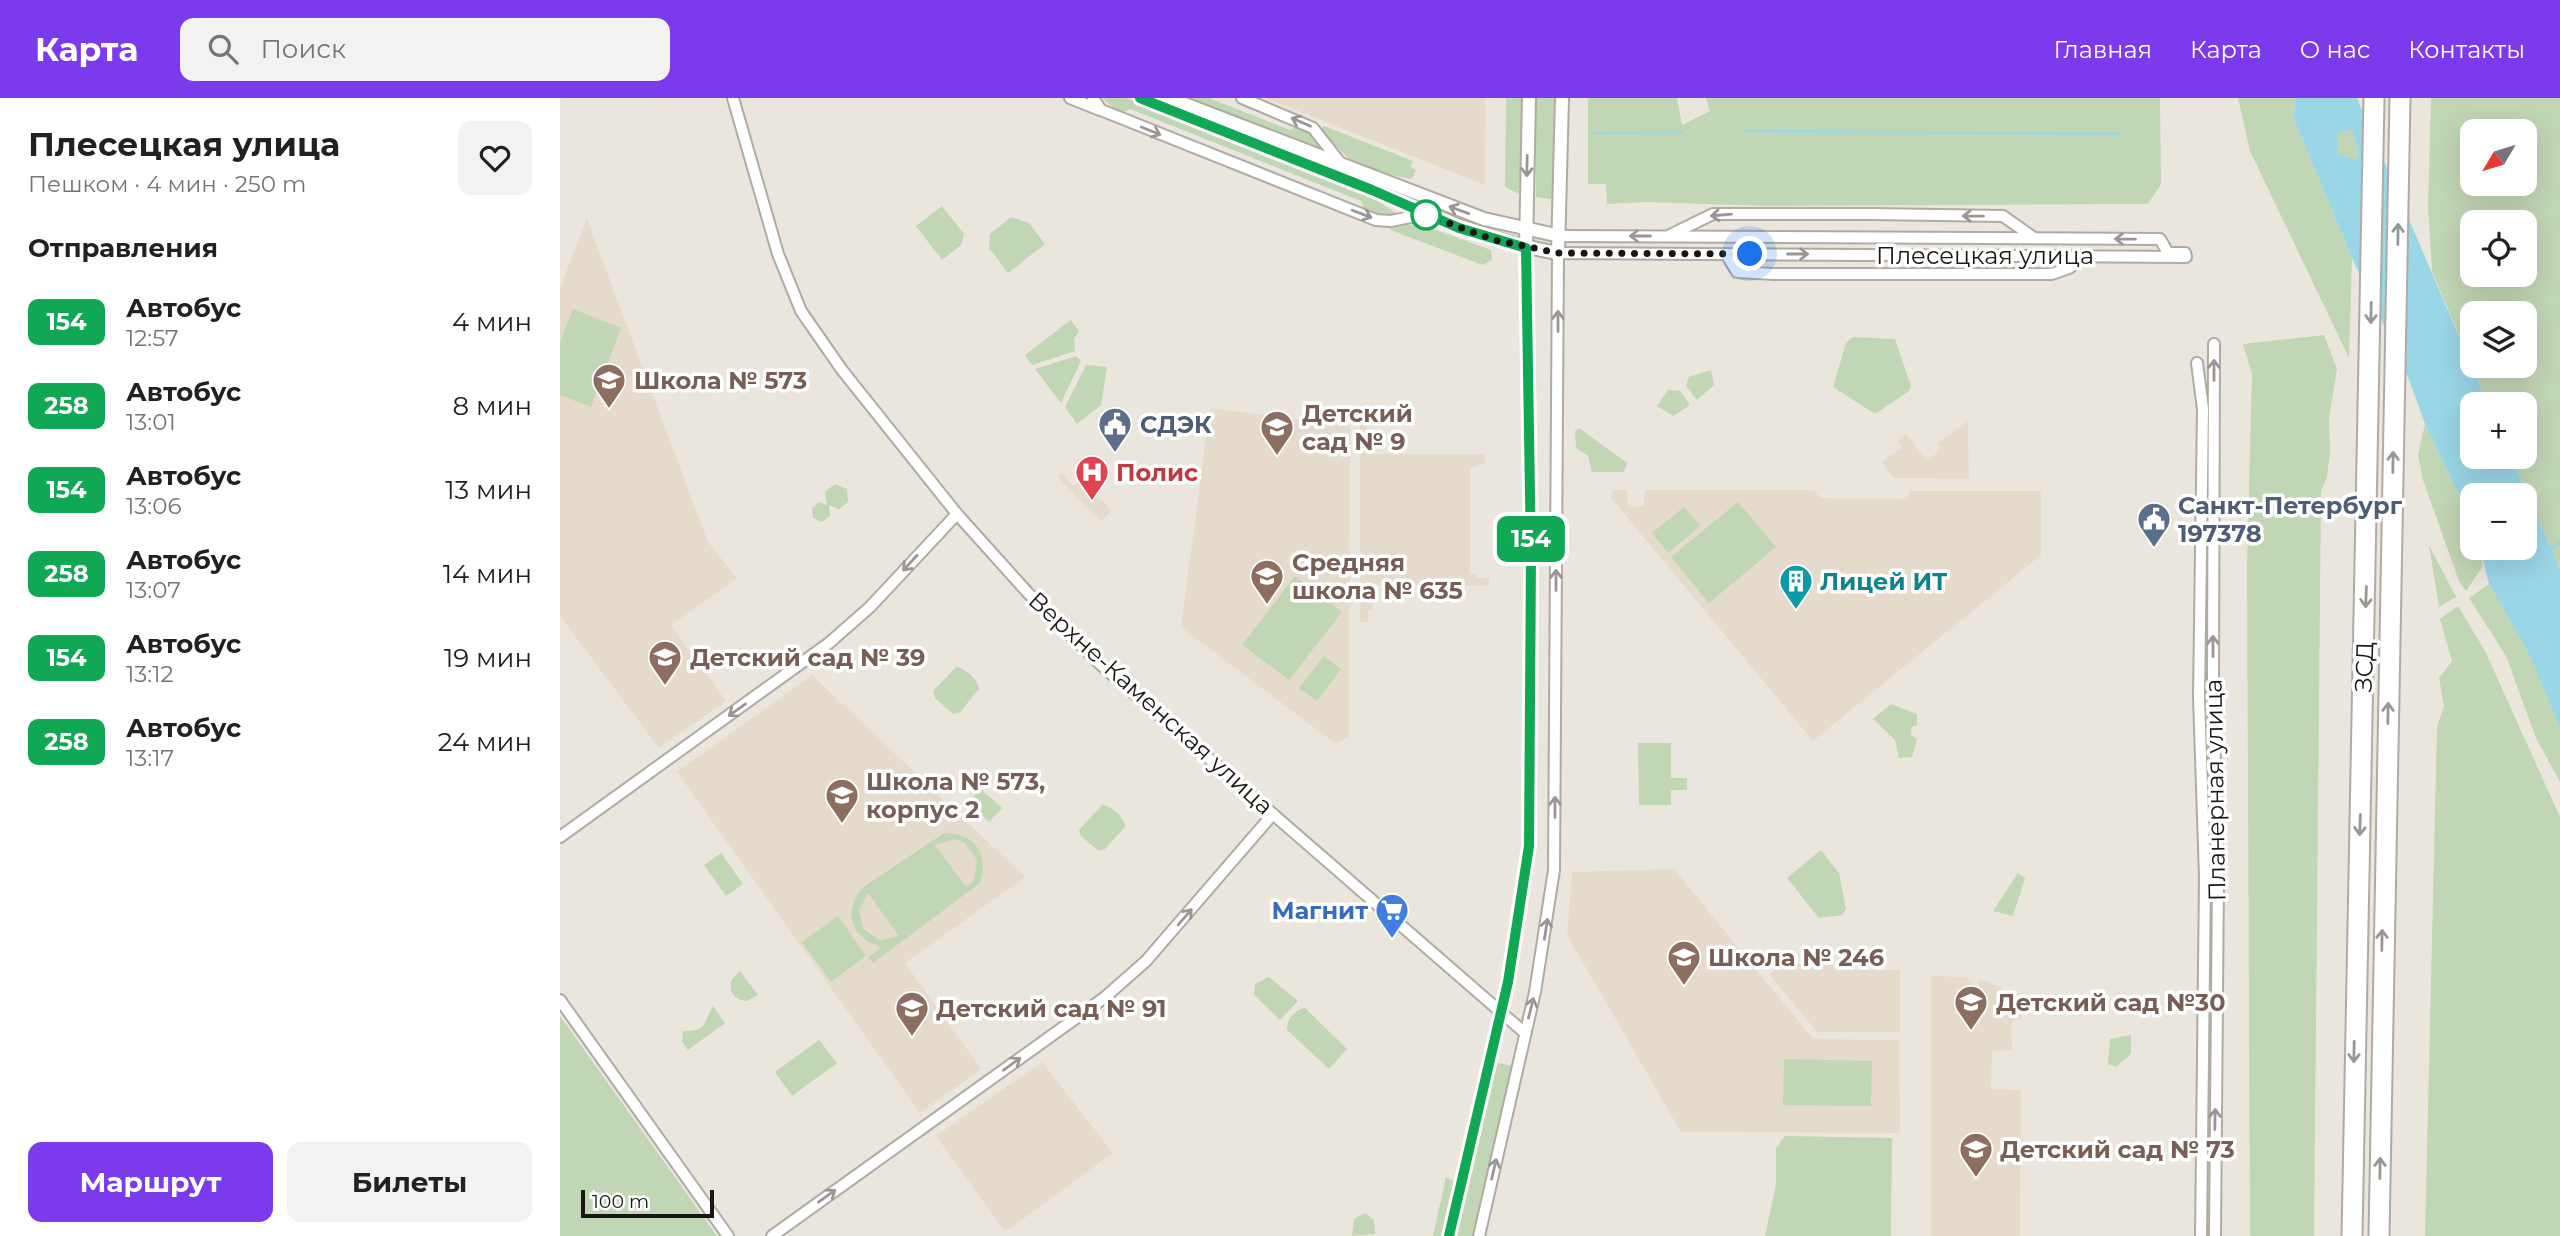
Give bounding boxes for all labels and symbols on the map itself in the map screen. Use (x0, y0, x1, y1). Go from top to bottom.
one-way arrow (1291, 115, 1312, 128)
north arrow (2460, 119, 2538, 196)
one-way arrow (1139, 125, 1161, 138)
one-way arrow (1521, 155, 1534, 178)
unlabelled marker (1411, 200, 1441, 230)
one-way arrow (1448, 203, 1470, 216)
one-way arrow (1351, 209, 1373, 222)
one-way arrow (1710, 209, 1733, 222)
one-way arrow (1961, 209, 1984, 223)
one-way arrow (2391, 223, 2405, 246)
one-way arrow (1628, 229, 1651, 243)
one-way arrow (2114, 232, 2137, 246)
your location (1732, 236, 1767, 271)
street label: Плесецкая улица (1876, 241, 2094, 270)
one-way arrow (1786, 248, 1809, 261)
one-way arrow (2364, 301, 2378, 324)
one-way arrow (1551, 310, 1565, 333)
one-way arrow (2207, 359, 2221, 382)
school or university icon: Школа № 573 (590, 361, 628, 410)
place label: Школа № 573 (634, 366, 807, 395)
place label: Детский сад № 9 (1302, 399, 1413, 456)
public building icon: СДЭК (1096, 405, 1134, 454)
school or university icon: Детский сад № 9 (1258, 408, 1296, 457)
place label: СДЭК (1140, 410, 1212, 439)
one-way arrow (2387, 451, 2400, 474)
hospital icon: Полис (1073, 453, 1111, 502)
place label: Полис (1116, 458, 1198, 487)
place label: Санкт-Петербург 197378 (2178, 491, 2403, 548)
public building icon: Санкт-Петербург 197378 (2135, 500, 2173, 549)
line badge: 154 (1491, 516, 1571, 562)
place label: Средняя школа № 635 (1292, 548, 1463, 605)
one-way arrow (902, 554, 918, 572)
school or university icon: Средняя школа № 635 (1248, 557, 1286, 606)
building icon: Лицей ИТ (1777, 562, 1815, 611)
place label: Лицей ИТ (1820, 567, 1947, 596)
one-way arrow (1549, 568, 1563, 591)
street label: Верхне-Каменская улица (1023, 585, 1279, 821)
one-way arrow (2360, 586, 2373, 609)
one-way arrow (2206, 635, 2220, 658)
school or university icon: Детский сад № 39 (646, 638, 684, 687)
street label: ЗСД (2349, 641, 2379, 693)
place label: Детский сад № 39 (690, 643, 925, 672)
street label: Планерная улица (2199, 679, 2231, 901)
one-way arrow (2381, 702, 2394, 725)
one-way arrow (728, 703, 747, 717)
place label: Школа № 573, корпус 2 (866, 767, 1045, 824)
school or university icon: Школа № 573, корпус 2 (823, 776, 861, 825)
one-way arrow (1548, 796, 1562, 819)
one-way arrow (2353, 813, 2366, 836)
supermarket icon: Магнит (1373, 891, 1411, 940)
place label: Магнит (1272, 896, 1368, 925)
one-way arrow (1177, 908, 1193, 926)
one-way arrow (1540, 918, 1553, 941)
one-way arrow (2375, 929, 2389, 952)
school or university icon: Школа № 246 (1665, 938, 1703, 987)
place label: Школа № 246 (1708, 943, 1884, 972)
school or university icon: Детский сад №30 (1952, 983, 1990, 1032)
place label: Детский сад №30 (1996, 988, 2226, 1017)
school or university icon: Детский сад № 91 (893, 989, 931, 1038)
place label: Детский сад № 91 (936, 994, 1167, 1023)
one-way arrow (1525, 997, 1538, 1020)
one-way arrow (2348, 1041, 2361, 1064)
one-way arrow (1002, 1057, 1021, 1071)
one-way arrow (2208, 1108, 2222, 1131)
school or university icon: Детский сад № 73 (1957, 1130, 1995, 1179)
place label: Детский сад № 73 (2000, 1135, 2235, 1164)
one-way arrow (2373, 1157, 2386, 1180)
one-way arrow (1489, 1159, 1502, 1181)
scale bar (581, 1187, 714, 1219)
one-way arrow (817, 1189, 836, 1203)

